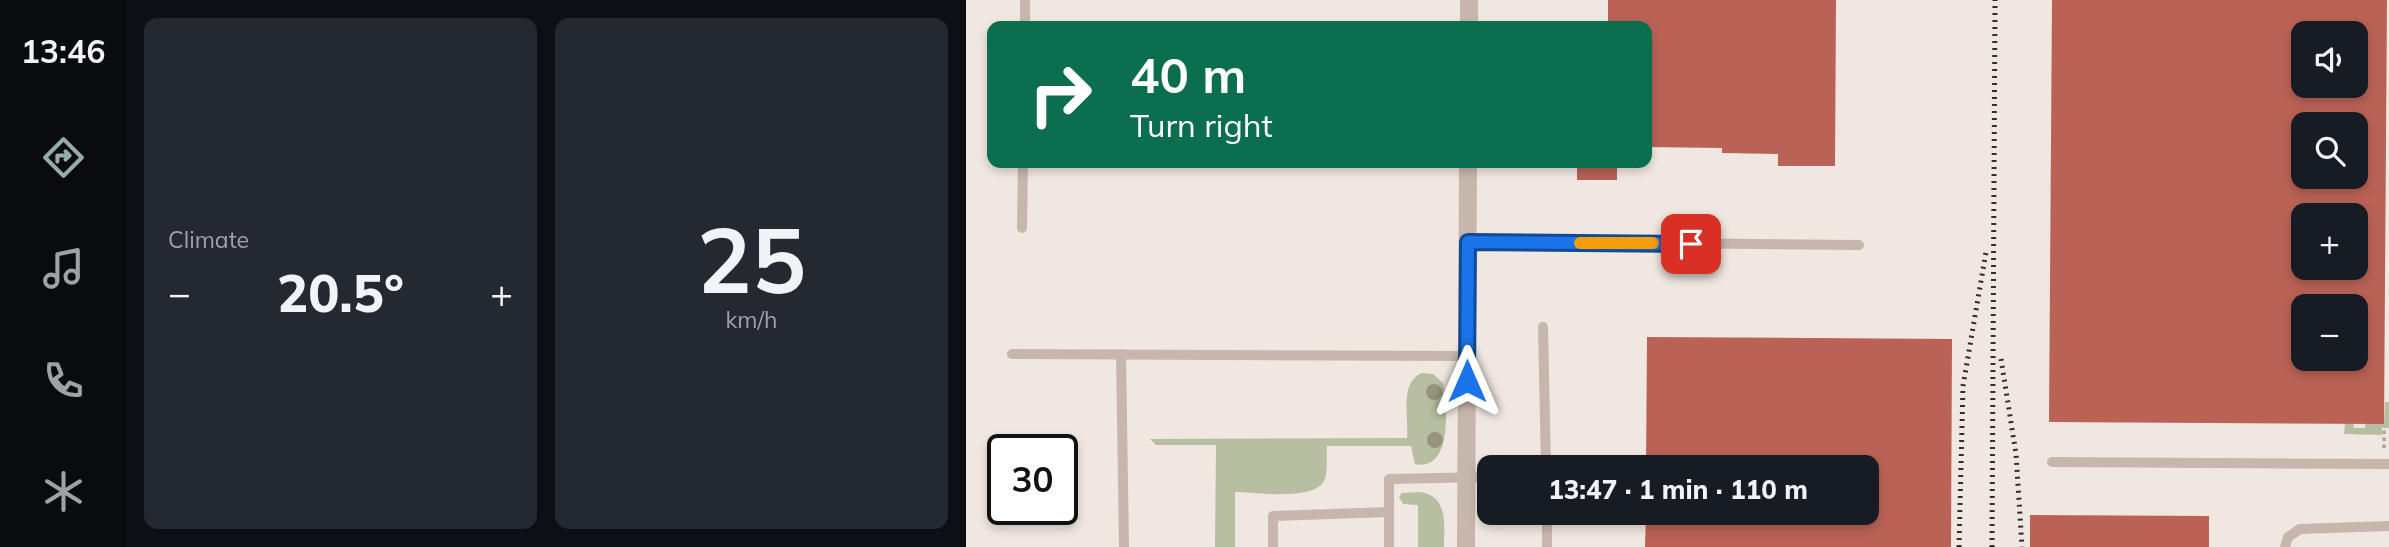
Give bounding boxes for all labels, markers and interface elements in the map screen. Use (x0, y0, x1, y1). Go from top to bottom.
map controls (2291, 21, 2368, 371)
button: sound (2291, 21, 2368, 98)
text: 13:46 (21, 31, 105, 71)
text: 40 m (1130, 44, 1246, 105)
icon: right (1015, 49, 1106, 140)
text: Turn right (1130, 105, 1273, 145)
button: search (2291, 112, 2368, 189)
icon: directions (39, 133, 88, 182)
text: 25 (697, 202, 806, 316)
button: + (2291, 203, 2368, 280)
pin (1661, 214, 1721, 274)
text: Climate (168, 225, 249, 254)
icon: arrive (1672, 225, 1710, 263)
icon: music (39, 244, 88, 293)
text: 20.5° (277, 260, 404, 325)
text: − (168, 269, 191, 317)
text: + (490, 269, 513, 317)
button: − (2291, 294, 2368, 371)
text: km/h (725, 305, 778, 334)
position arrow (1430, 344, 1504, 418)
icon: phone (39, 356, 88, 405)
speed limit sign: 30 (987, 434, 1078, 525)
icon: climate (39, 467, 88, 516)
text: 13:47 · 1 min · 110 m (1548, 473, 1808, 506)

